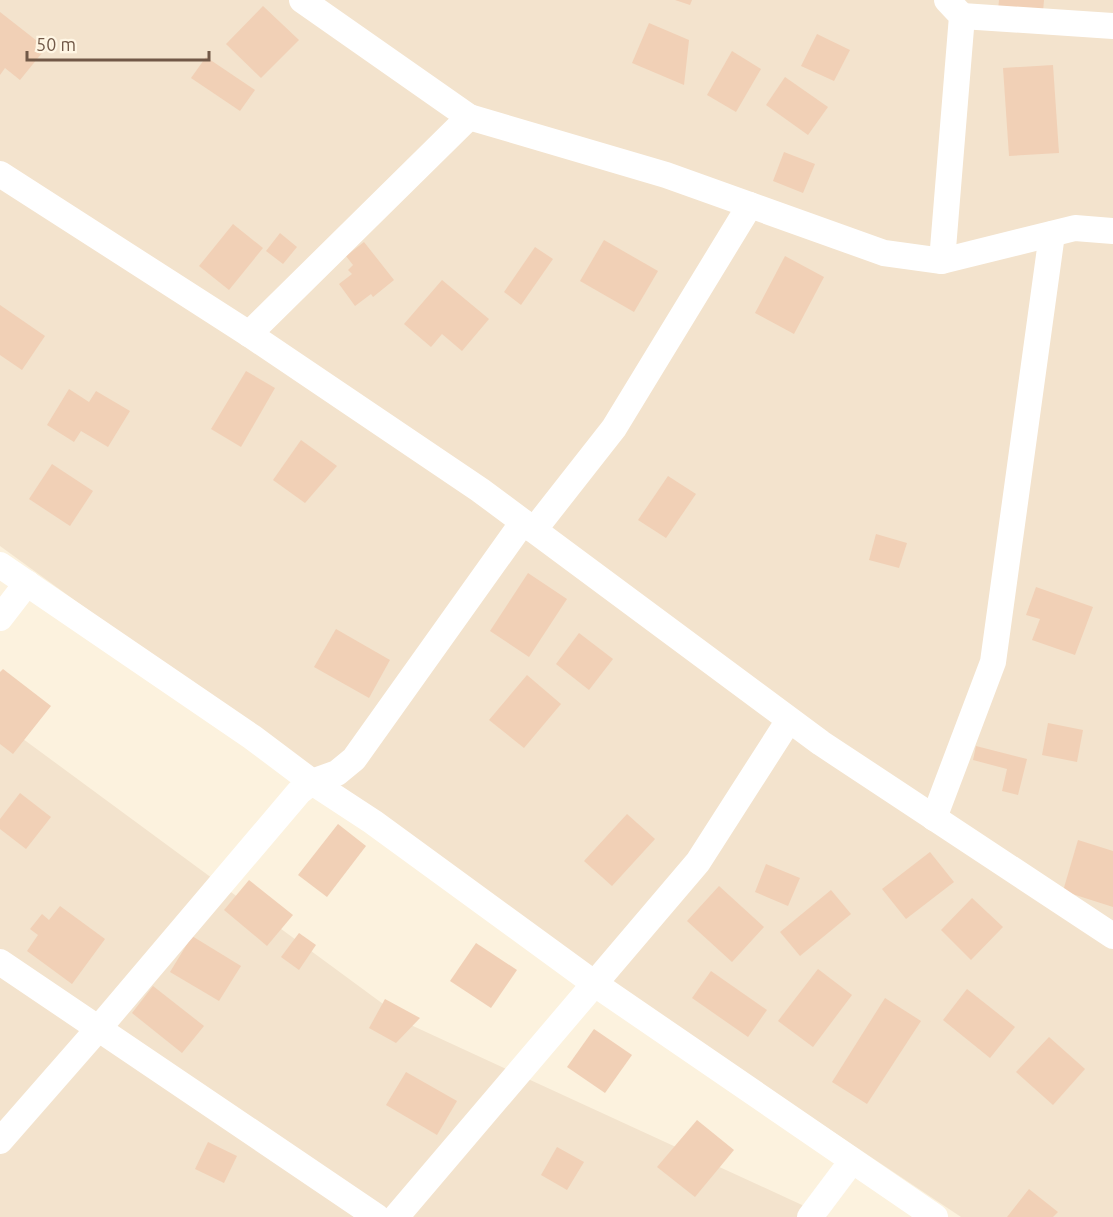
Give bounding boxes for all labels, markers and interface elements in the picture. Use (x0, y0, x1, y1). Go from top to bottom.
scale bar (27, 24, 208, 62)
text: 50 m (36, 34, 76, 54)

